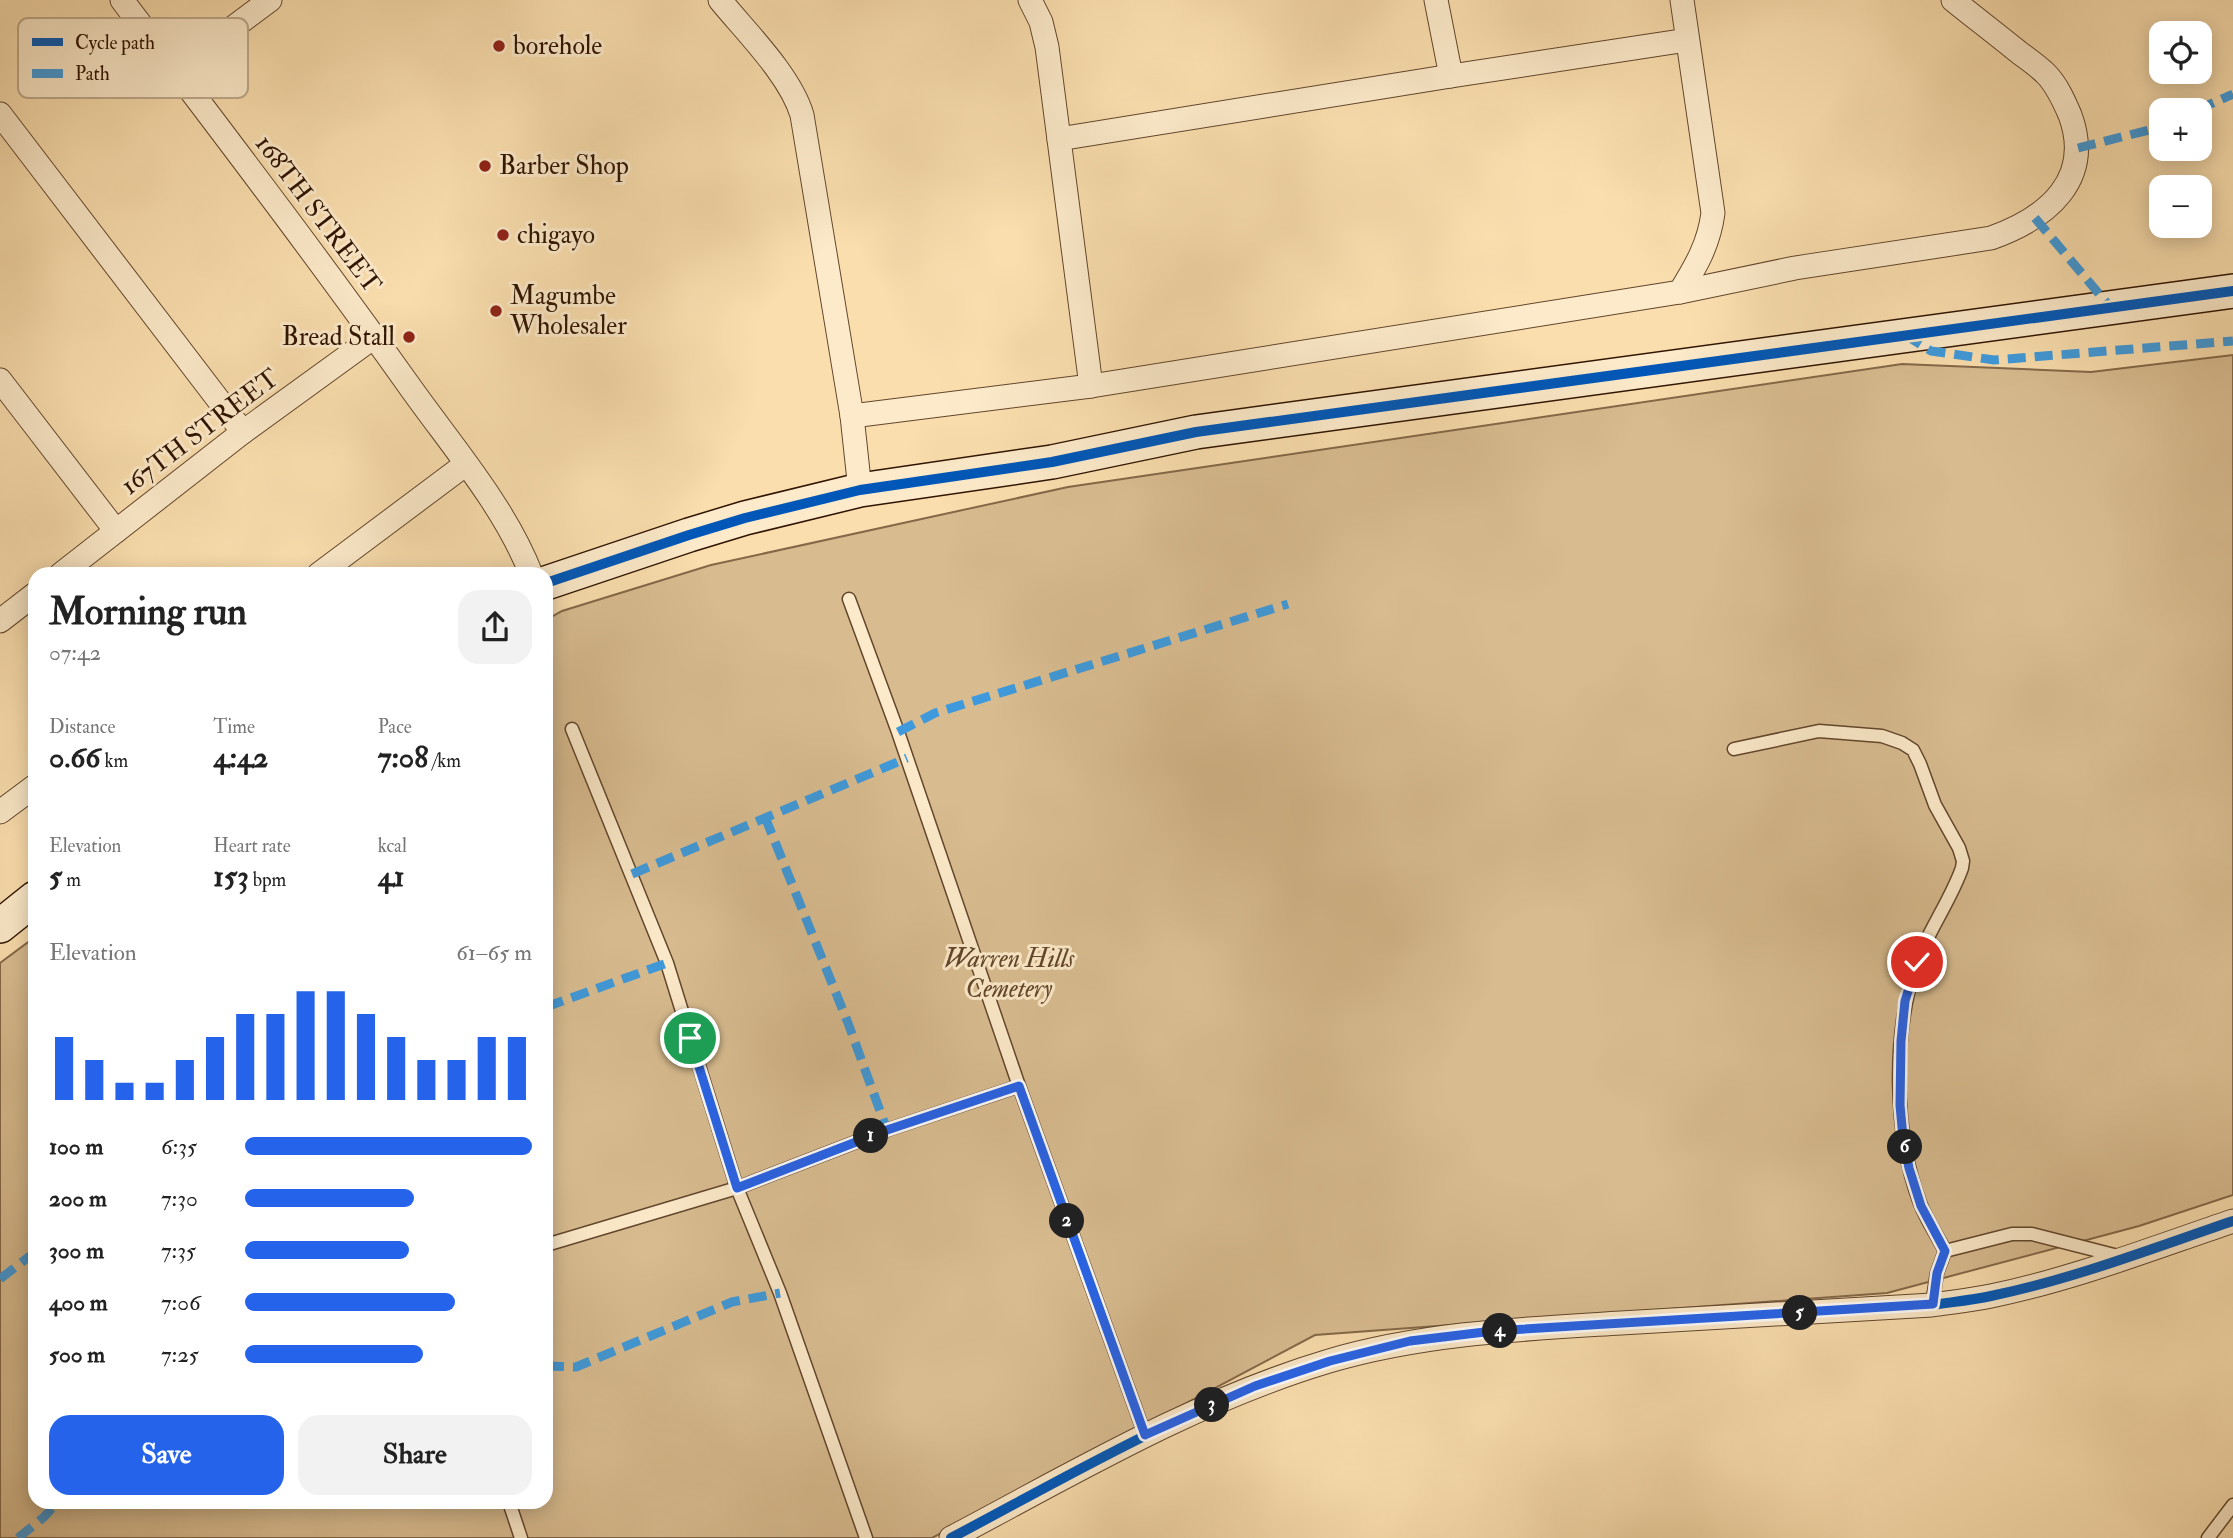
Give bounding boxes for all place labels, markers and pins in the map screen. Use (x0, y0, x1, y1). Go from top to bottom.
place label: borehole (513, 30, 602, 62)
marker: borehole (491, 38, 507, 54)
place label: Barber Shop (499, 150, 629, 183)
marker: Barber Shop (477, 158, 493, 174)
place label: chigayo (517, 219, 595, 251)
marker: chigayo (495, 227, 511, 243)
place label: Magumbe Wholesaler (509, 280, 627, 342)
marker: Magumbe Wholesaler (488, 303, 504, 319)
place label: Bread Stall (282, 321, 395, 353)
marker: Bread Stall (401, 329, 417, 345)
pin (1887, 932, 1947, 992)
pin (660, 1008, 720, 1068)
pin: 1 (854, 1118, 888, 1154)
pin: 6 (1888, 1130, 1923, 1164)
pin: 2 (1050, 1204, 1084, 1238)
pin: 5 (1783, 1296, 1818, 1330)
pin: 4 (1482, 1314, 1518, 1348)
pin: 3 (1194, 1388, 1230, 1422)

